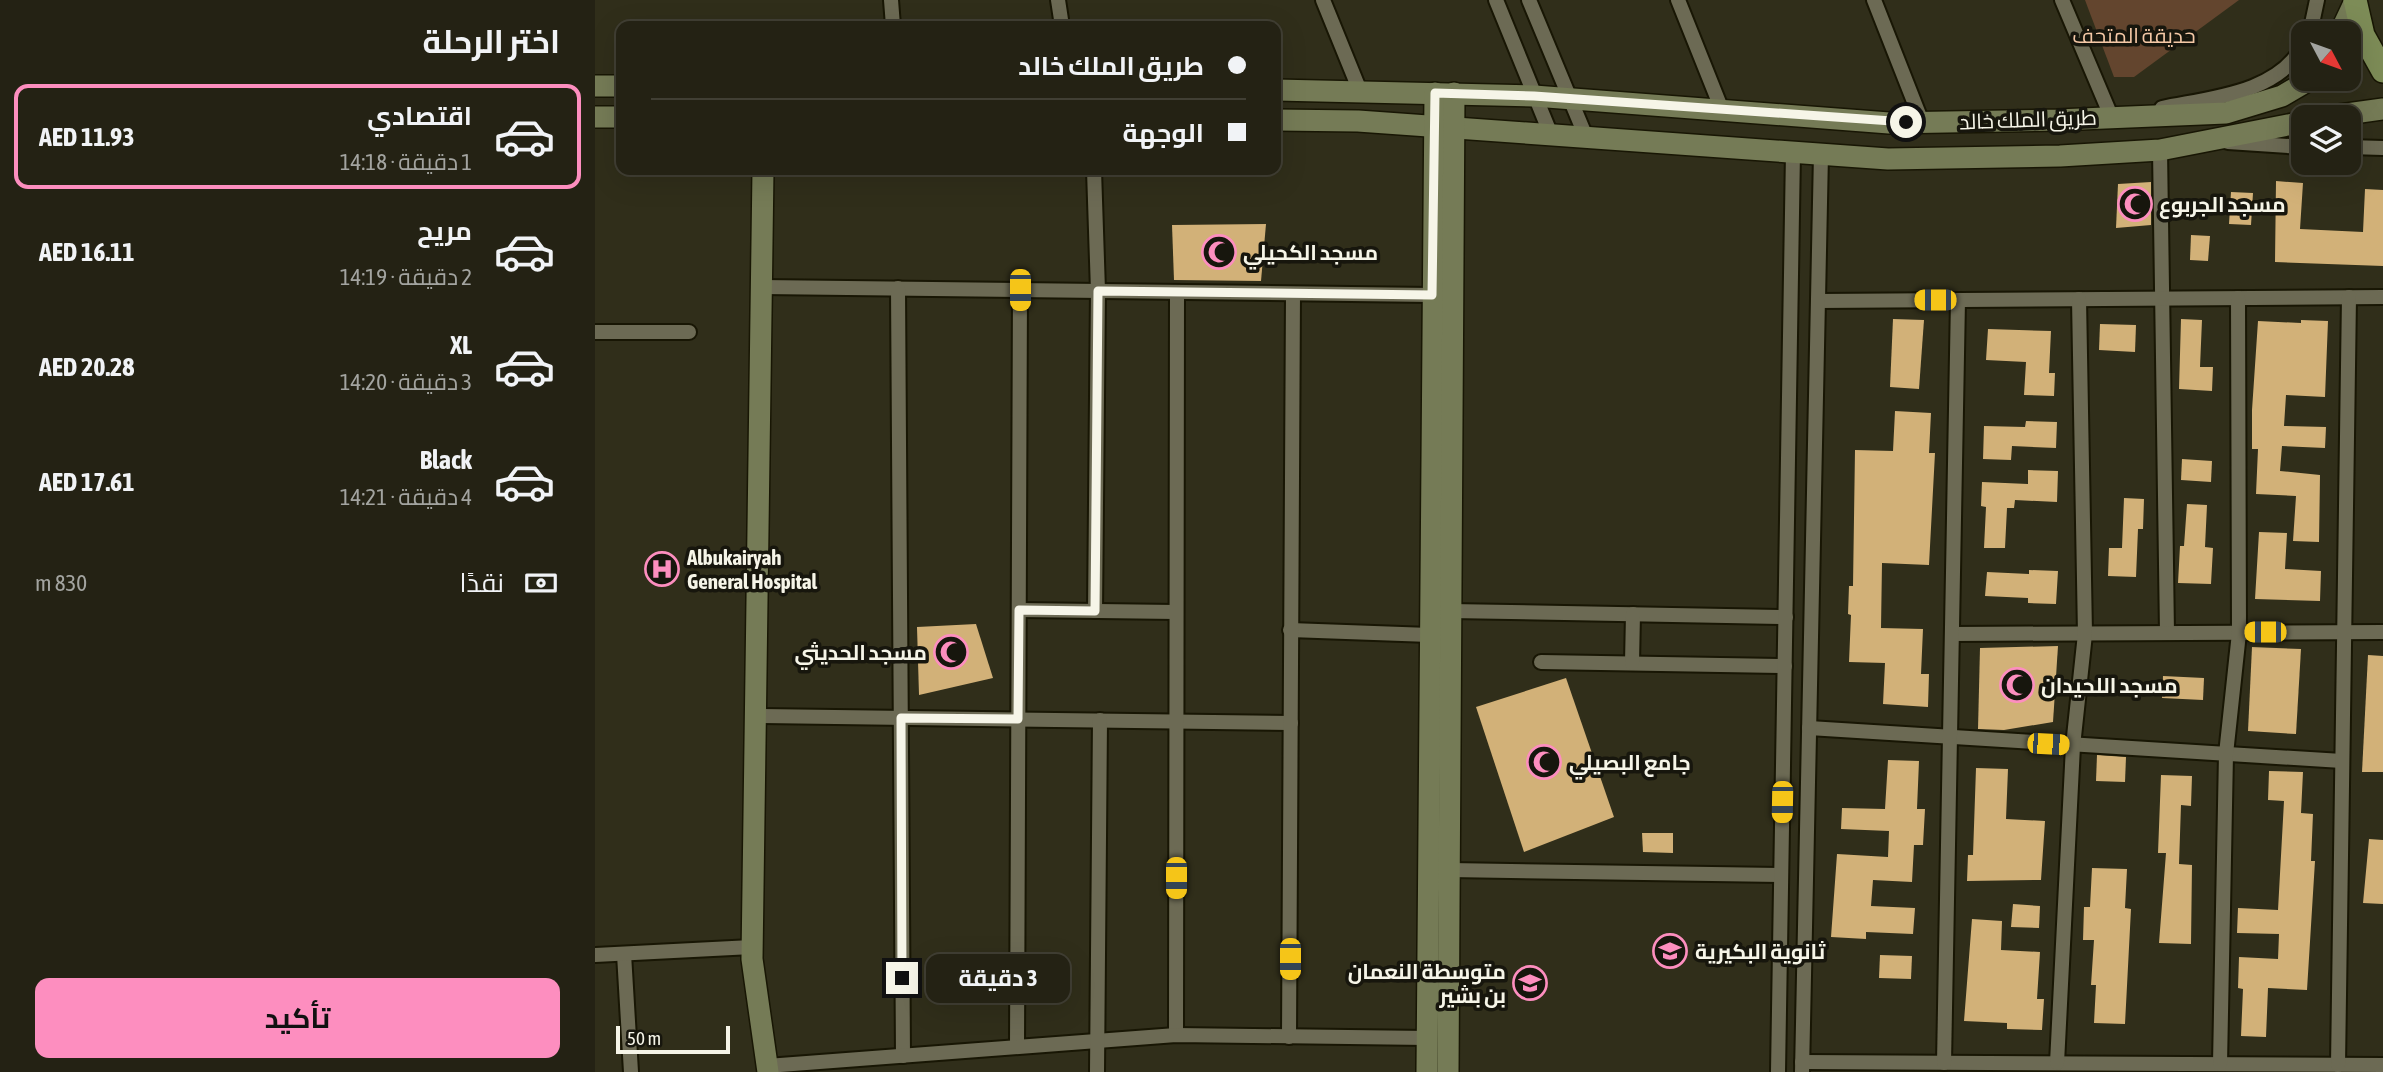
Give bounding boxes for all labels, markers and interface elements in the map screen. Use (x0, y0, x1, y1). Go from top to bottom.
north arrow (2291, 21, 2361, 91)
map controls (2291, 21, 2361, 175)
text: اختر الرحلة (423, 23, 560, 60)
park label: حديقة المتحف (2072, 23, 2196, 47)
text: طريق الملك خالد (1018, 51, 1204, 81)
text: اقتصادي (367, 101, 472, 131)
icon: car (493, 105, 556, 168)
street label: طريق الملك خالد (1959, 105, 2097, 135)
button: layers (2291, 105, 2361, 175)
route start (1890, 106, 1922, 138)
text: الوجهة (1123, 118, 1204, 148)
text: AED 11.93 (39, 122, 134, 152)
text: 1 دقيقة · 14:18 (340, 149, 472, 175)
mosque icon: مسجد الجربوع (2116, 185, 2154, 223)
place label: مسجد الجربوع (2159, 192, 2286, 219)
text: مريح (417, 216, 472, 246)
icon: car (493, 220, 556, 283)
mosque icon: مسجد الكحيلي (1200, 233, 1238, 271)
text: AED 16.11 (39, 237, 134, 267)
place label: مسجد الكحيلي (1243, 240, 1378, 270)
text: 2 دقيقة · 14:19 (340, 264, 472, 290)
car (1010, 269, 1031, 311)
car (1915, 290, 1957, 311)
text: XL (450, 330, 472, 360)
icon: car (493, 335, 556, 398)
text: AED 20.28 (39, 352, 134, 382)
text: 3 دقيقة · 14:20 (340, 369, 472, 395)
text: Black (420, 445, 472, 475)
icon: car (493, 450, 556, 513)
text: AED 17.61 (39, 467, 134, 497)
text: 4 دقيقة · 14:21 (340, 484, 472, 510)
place label: Albukairyah General Hospital (686, 545, 817, 593)
hospital icon: Albukairyah General Hospital (643, 550, 681, 588)
icon: cash (522, 564, 560, 602)
text: نقدًا (460, 568, 504, 598)
text: 830 m (35, 570, 87, 596)
car (2245, 622, 2287, 643)
mosque icon: مسجد الحديثي (932, 633, 970, 671)
place label: مسجد الحديثي (795, 640, 927, 670)
mosque icon: مسجد اللحيدان (1998, 666, 2036, 704)
place label: مسجد اللحيدان (2041, 673, 2178, 698)
car (2027, 732, 2070, 756)
mosque icon: جامع البصيلي (1525, 743, 1563, 781)
place label: جامع البصيلي (1569, 750, 1691, 780)
car (1772, 781, 1793, 823)
car (1166, 857, 1187, 899)
school or university icon: ثانوية البكيرية (1651, 932, 1689, 970)
car (1280, 938, 1301, 980)
place label: ثانوية البكيرية (1695, 939, 1826, 965)
callout: 3 دقيقة (927, 954, 1070, 1002)
place label: متوسطة النعمان بن بشير (1348, 959, 1506, 1008)
route end (886, 962, 918, 994)
school or university icon: متوسطة النعمان بن بشير (1511, 964, 1549, 1002)
text: 3 دقيقة (959, 965, 1038, 991)
button: تأكيد (35, 978, 560, 1058)
scale bar (616, 1023, 730, 1055)
text: 50 m (627, 1027, 661, 1049)

